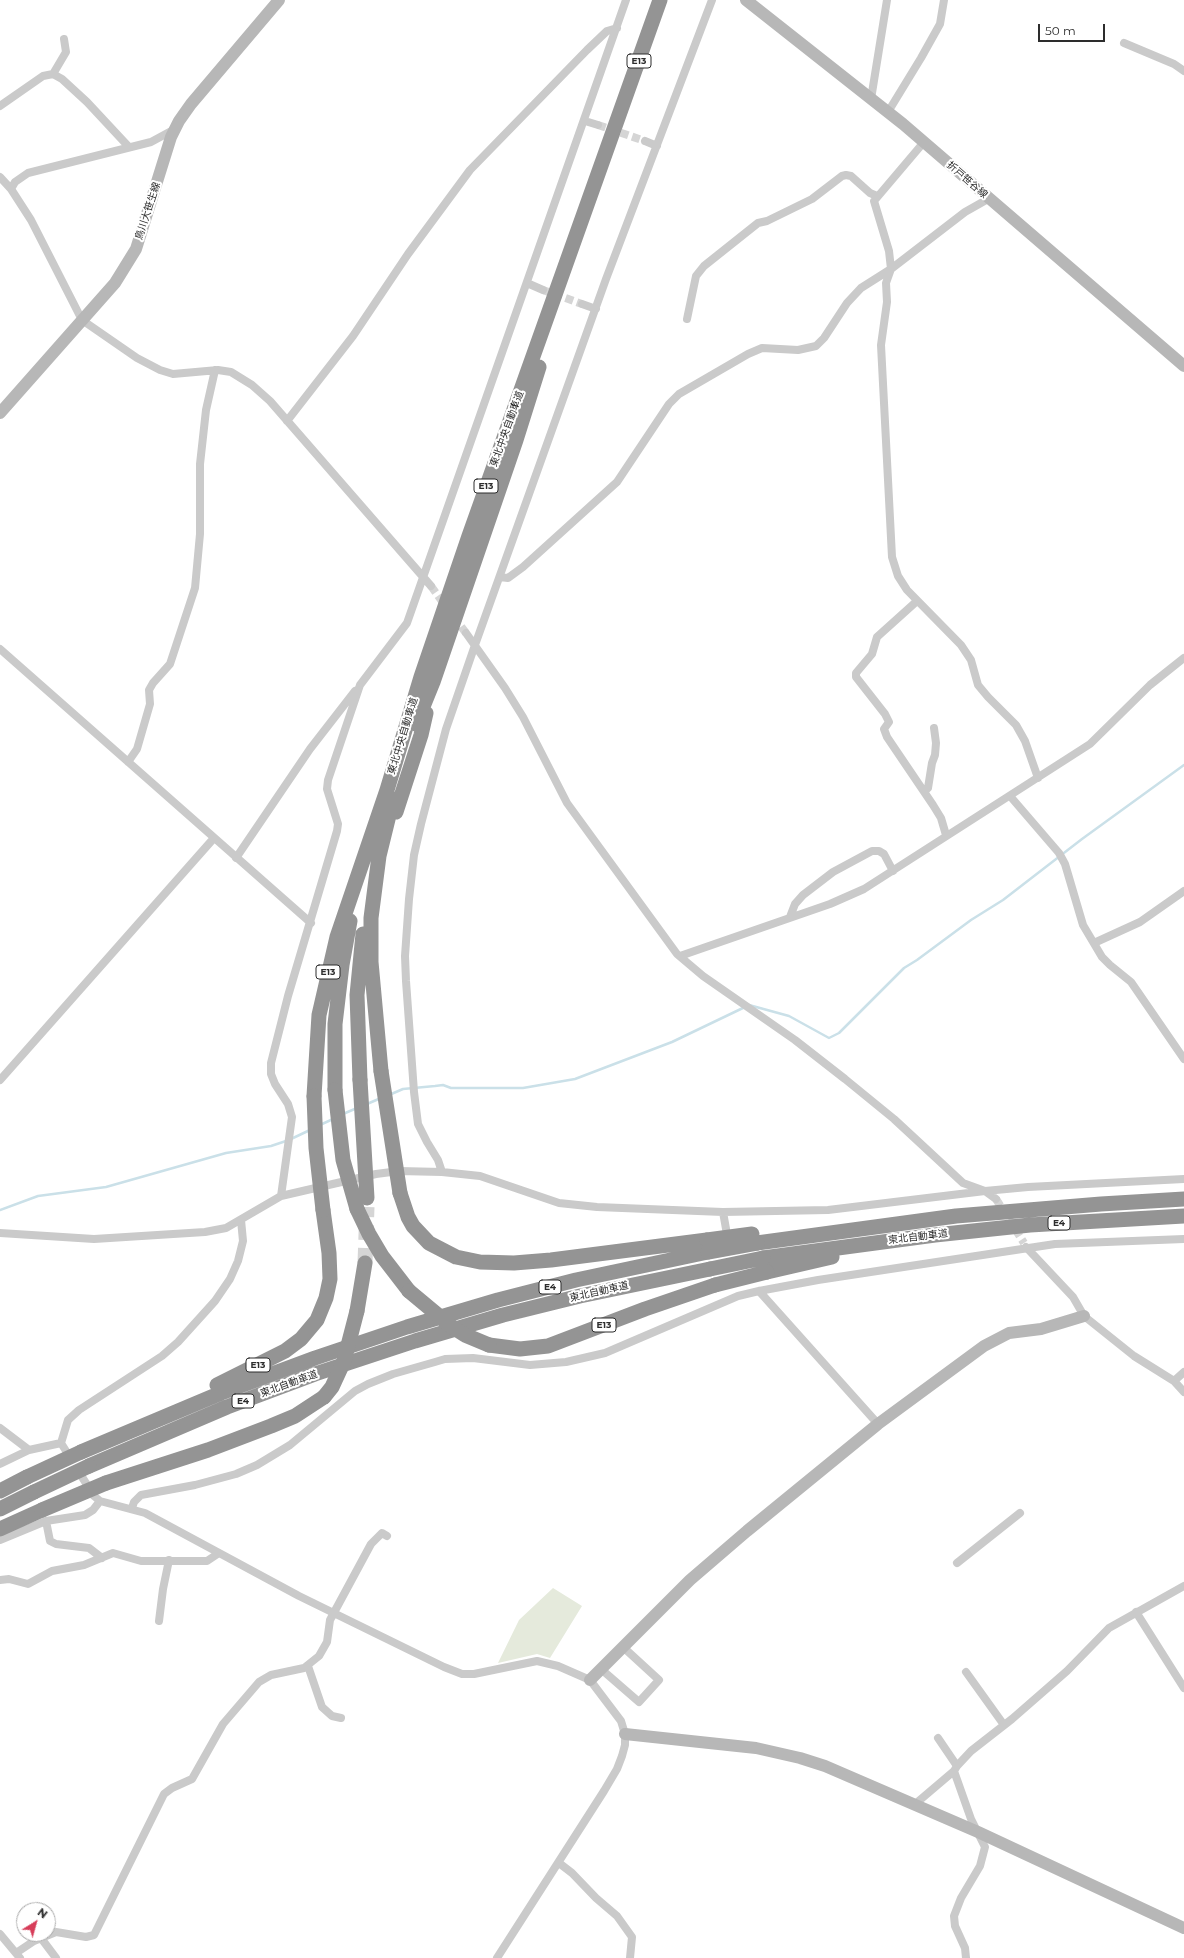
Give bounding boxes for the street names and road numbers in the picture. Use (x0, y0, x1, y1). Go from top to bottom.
road number: E13 (627, 54, 651, 68)
street label: 折戸笹谷線 (944, 159, 990, 201)
street label: 鳥川大笹生線 (133, 181, 163, 241)
street label: 東北中央自動車道 (488, 389, 526, 469)
road number: E13 (474, 479, 498, 493)
street label: 東北中央自動車道 (386, 696, 420, 776)
road number: E13 (316, 965, 340, 979)
road number: E4 (1048, 1216, 1070, 1230)
street label: 東北自動車道 (887, 1227, 949, 1247)
street label: 東北自動車道 (568, 1279, 630, 1305)
road number: E4 (539, 1280, 561, 1294)
road number: E13 (592, 1318, 616, 1332)
road number: E13 (246, 1358, 270, 1372)
street label: 東北自動車道 (259, 1368, 319, 1400)
road number: E4 (232, 1394, 254, 1408)

